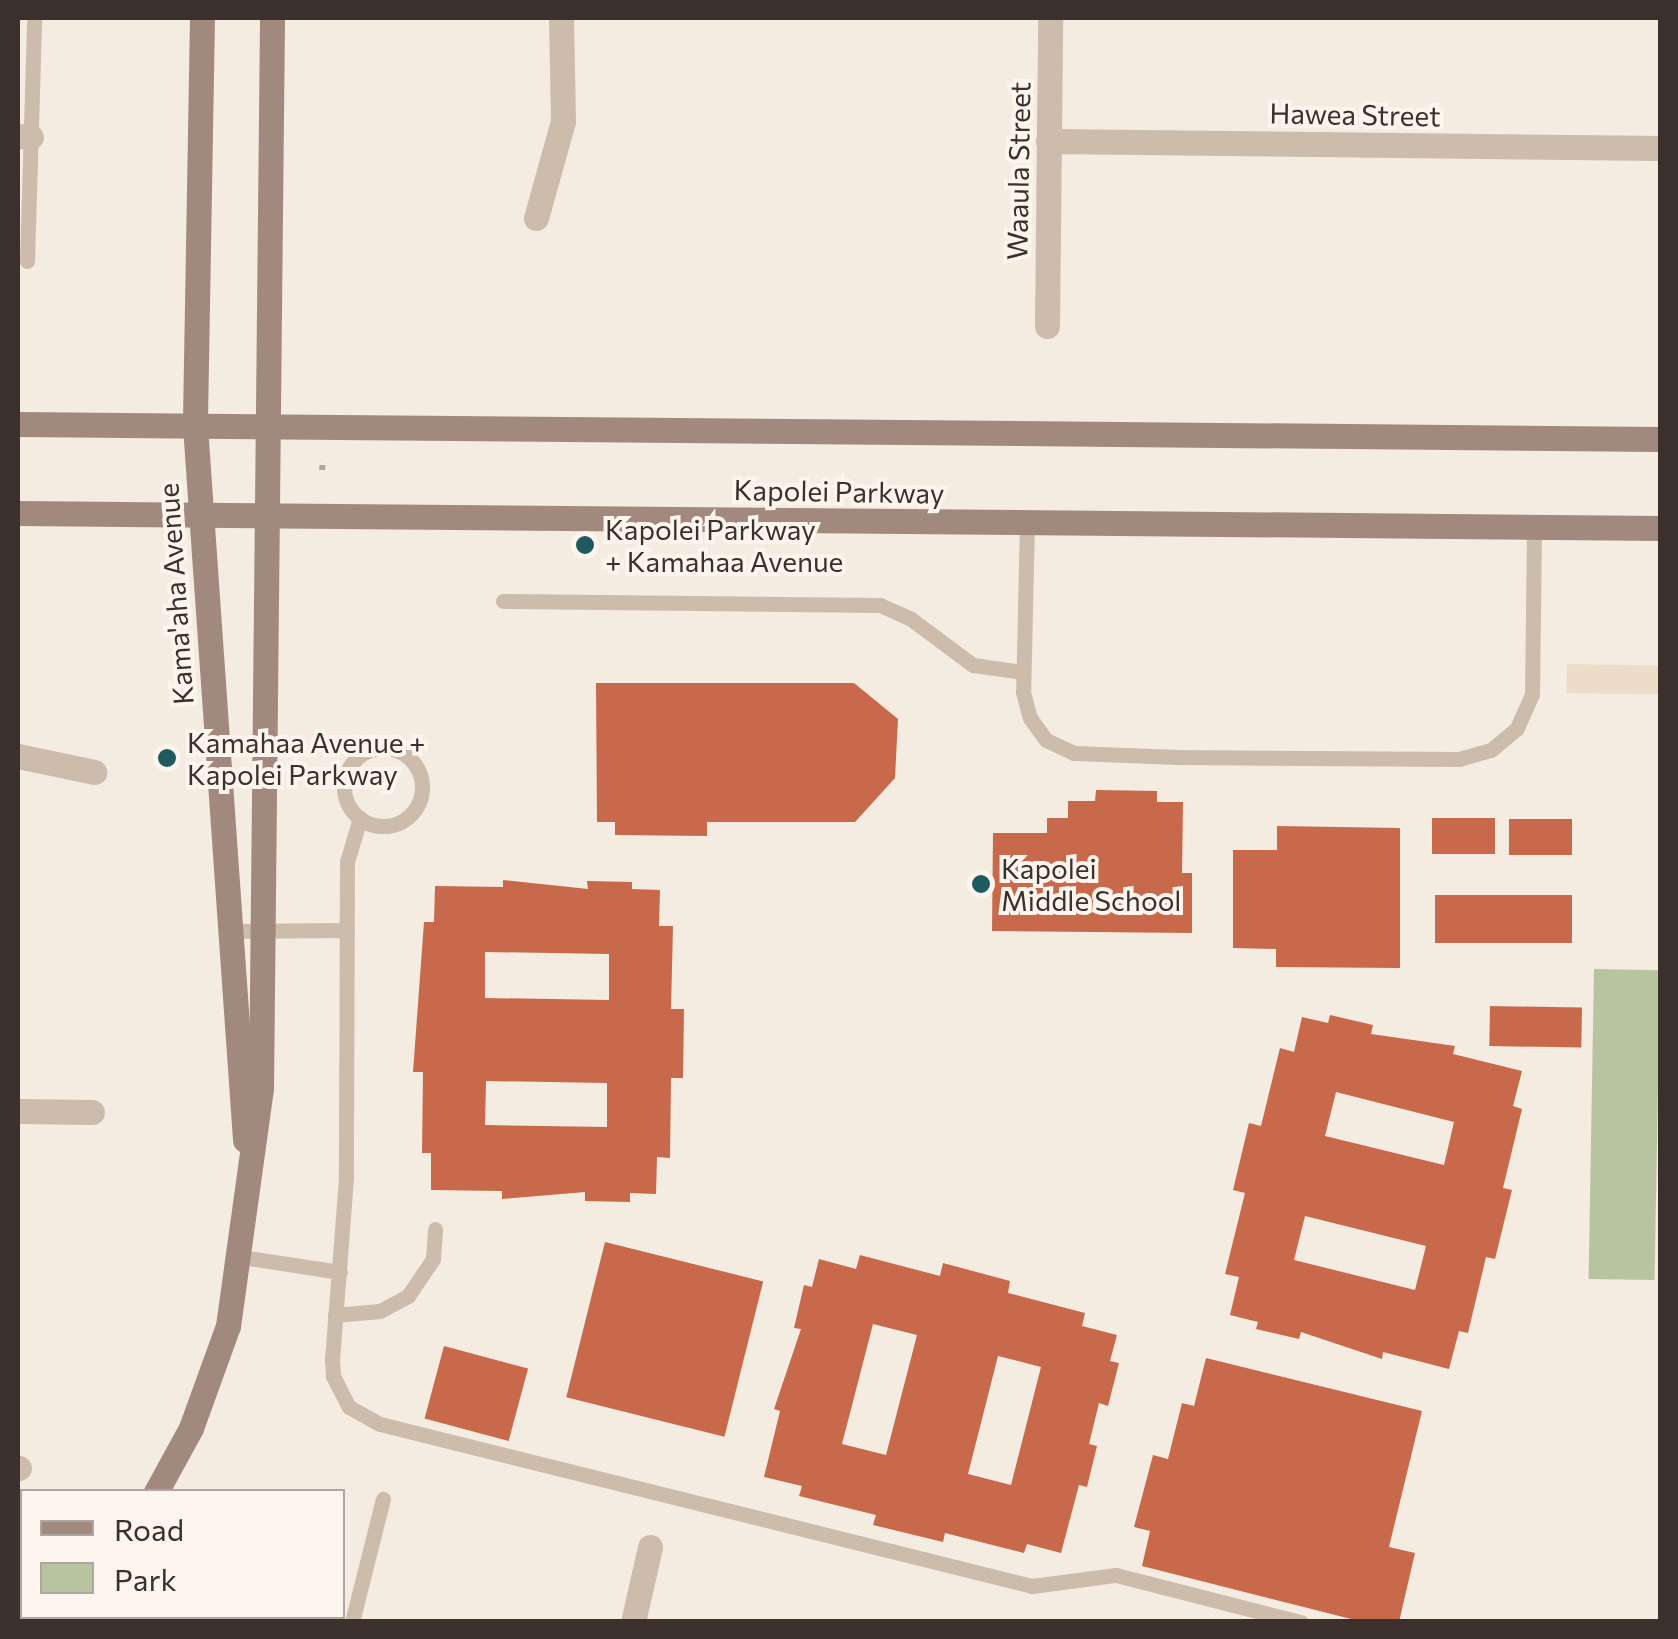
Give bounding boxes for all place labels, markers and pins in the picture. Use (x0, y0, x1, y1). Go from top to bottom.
place label: Kapolei Parkway + Kamahaa Avenue (605, 512, 843, 578)
marker: Kapolei Parkway + Kamahaa Avenue (574, 534, 596, 556)
place label: Kamahaa Avenue + Kapolei Parkway (187, 725, 425, 791)
marker: Kamahaa Avenue + Kapolei Parkway (156, 747, 178, 769)
place label: Kapolei Middle School (1001, 851, 1181, 917)
marker: Kapolei Middle School (970, 873, 992, 895)

